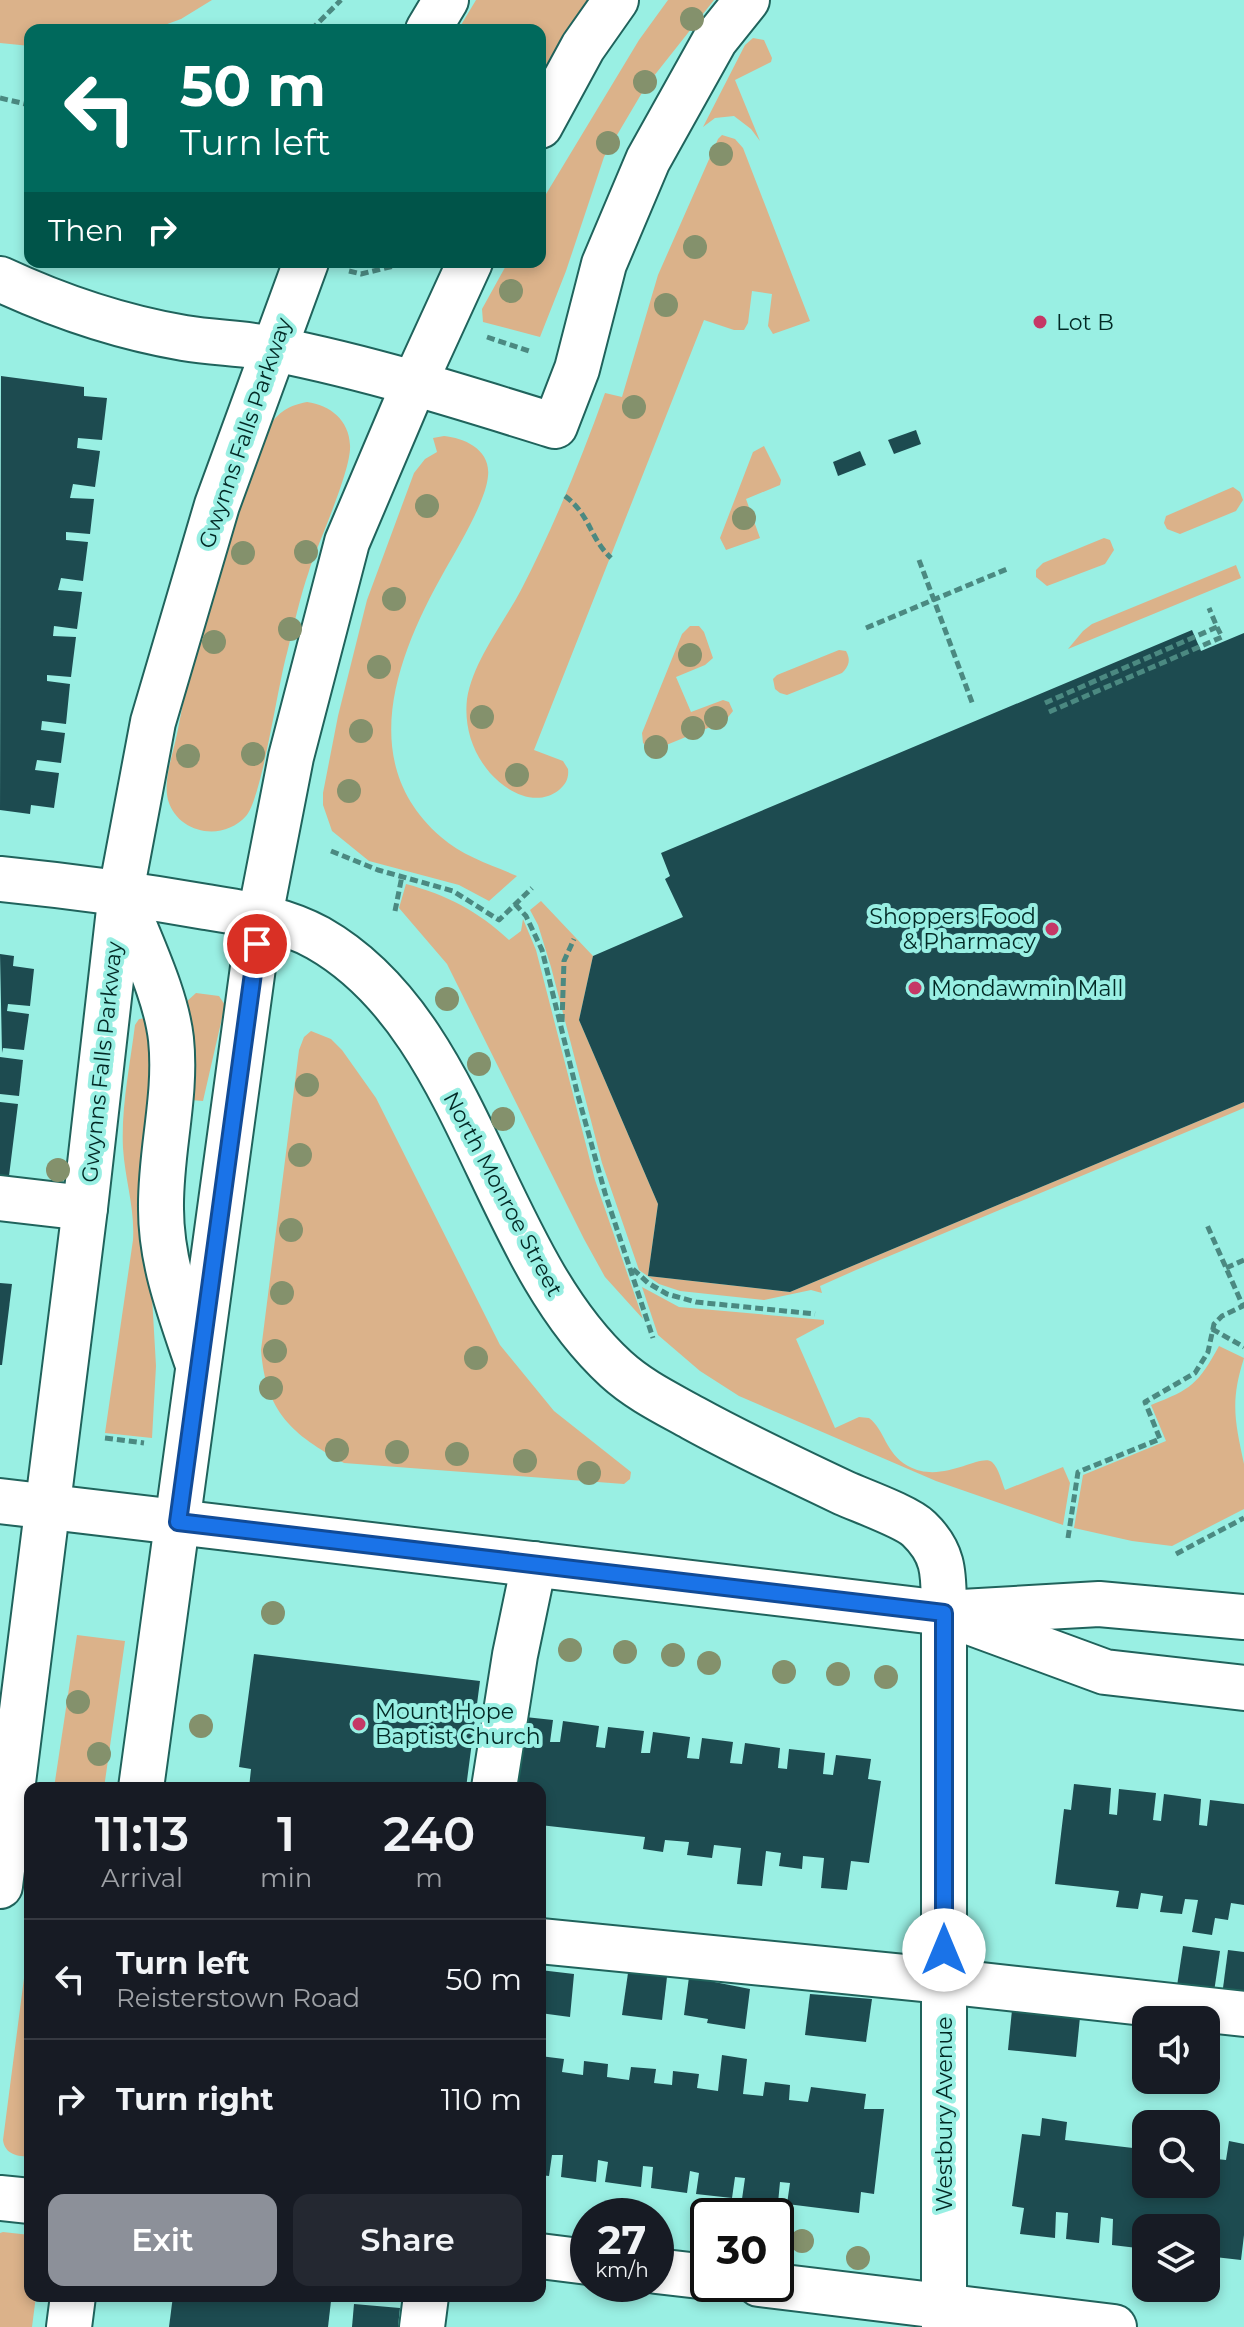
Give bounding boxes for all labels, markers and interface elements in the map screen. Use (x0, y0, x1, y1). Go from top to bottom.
text: 50 m (180, 52, 326, 120)
icon: left (48, 56, 152, 160)
text: Turn left (180, 120, 331, 164)
icon: right (140, 208, 184, 252)
text: Then (48, 212, 124, 249)
place label: Lot B (1056, 309, 1114, 336)
marker: Lot B (1031, 313, 1049, 331)
street label: Gwynns Falls Parkway (193, 314, 297, 552)
place label: Shoppers Food & Pharmacy (869, 903, 1036, 955)
pin (223, 910, 291, 978)
marker: Shoppers Food & Pharmacy (1043, 920, 1061, 938)
icon: arrive (235, 922, 279, 966)
street label: Gwynns Falls Parkway (76, 940, 128, 1184)
place label: Mondawmin Mall (931, 975, 1123, 1002)
marker: Mondawmin Mall (906, 979, 924, 997)
street label: North Monroe Street (438, 1087, 568, 1301)
place label: Mount Hope Baptist Church (375, 1698, 541, 1750)
marker: Mount Hope Baptist Church (350, 1715, 368, 1733)
text: 11:13 (95, 1805, 189, 1863)
text: 1 (277, 1805, 295, 1863)
text: 240 (383, 1805, 475, 1863)
text: Arrival (101, 1862, 183, 1894)
text: min (260, 1862, 312, 1894)
text: m (415, 1862, 443, 1894)
position arrow (902, 1908, 986, 1992)
text: Turn left (116, 1945, 249, 1982)
icon: left (48, 1957, 92, 2001)
text: 50 m (445, 1961, 522, 1998)
text: Reisterstown Road (116, 1982, 360, 2014)
map controls (1132, 2006, 1220, 2302)
button: sound (1132, 2006, 1220, 2094)
street label: Westbury Avenue (931, 2016, 958, 2212)
icon: right (48, 2077, 92, 2121)
text: Turn right (116, 2081, 273, 2118)
text: 110 m (441, 2081, 522, 2118)
button: search (1132, 2110, 1220, 2198)
button: Exit (48, 2194, 277, 2286)
button: Share (293, 2194, 522, 2286)
speed limit sign: 30 (690, 2198, 794, 2302)
button: layers (1132, 2214, 1220, 2302)
text: 27 (598, 2215, 646, 2264)
text: km/h (595, 2258, 649, 2282)

